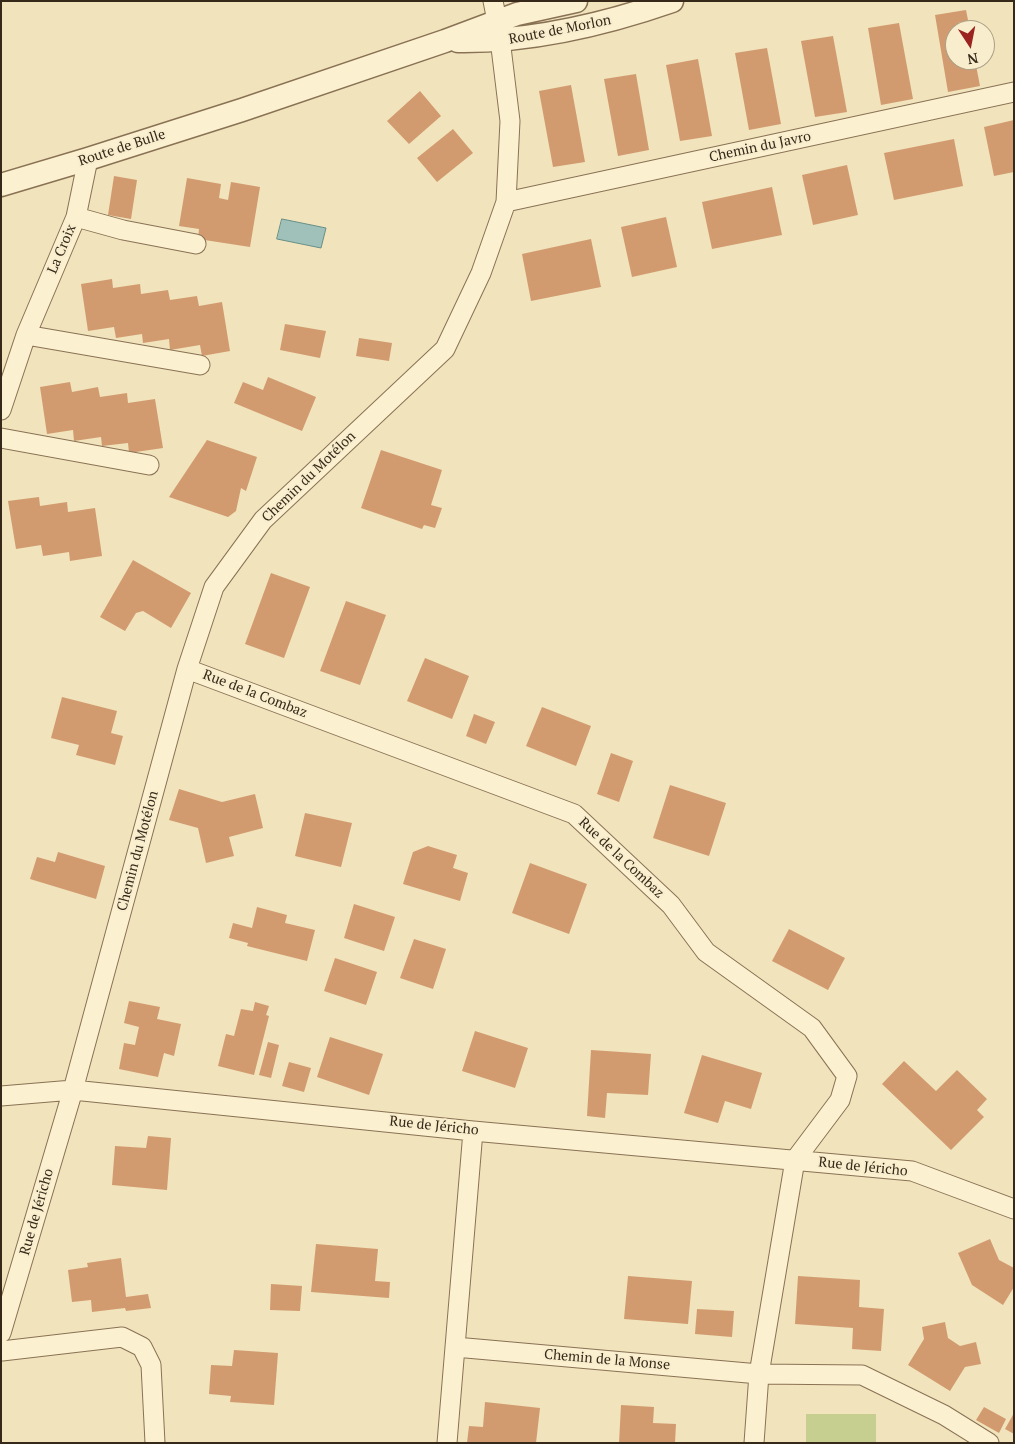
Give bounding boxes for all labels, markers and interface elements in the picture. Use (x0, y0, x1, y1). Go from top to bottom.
street label: Route de Morlon (507, 12, 613, 48)
north arrow (945, 20, 995, 70)
text: N (966, 49, 980, 70)
street label: Route de Bulle (76, 126, 168, 170)
street label: Chemin du Javro (708, 128, 812, 166)
street label: La Croix (44, 222, 80, 276)
street label: Chemin du Motélon (259, 428, 359, 526)
street label: Rue de la Combaz (200, 666, 310, 722)
street label: Chemin du Motélon (114, 789, 162, 913)
street label: Rue de la Combaz (575, 814, 667, 902)
street label: Rue de Jéricho (389, 1113, 479, 1139)
street label: Rue de Jéricho (818, 1154, 908, 1180)
street label: Rue de Jéricho (17, 1167, 57, 1257)
street label: Chemin de la Monse (543, 1346, 671, 1374)

